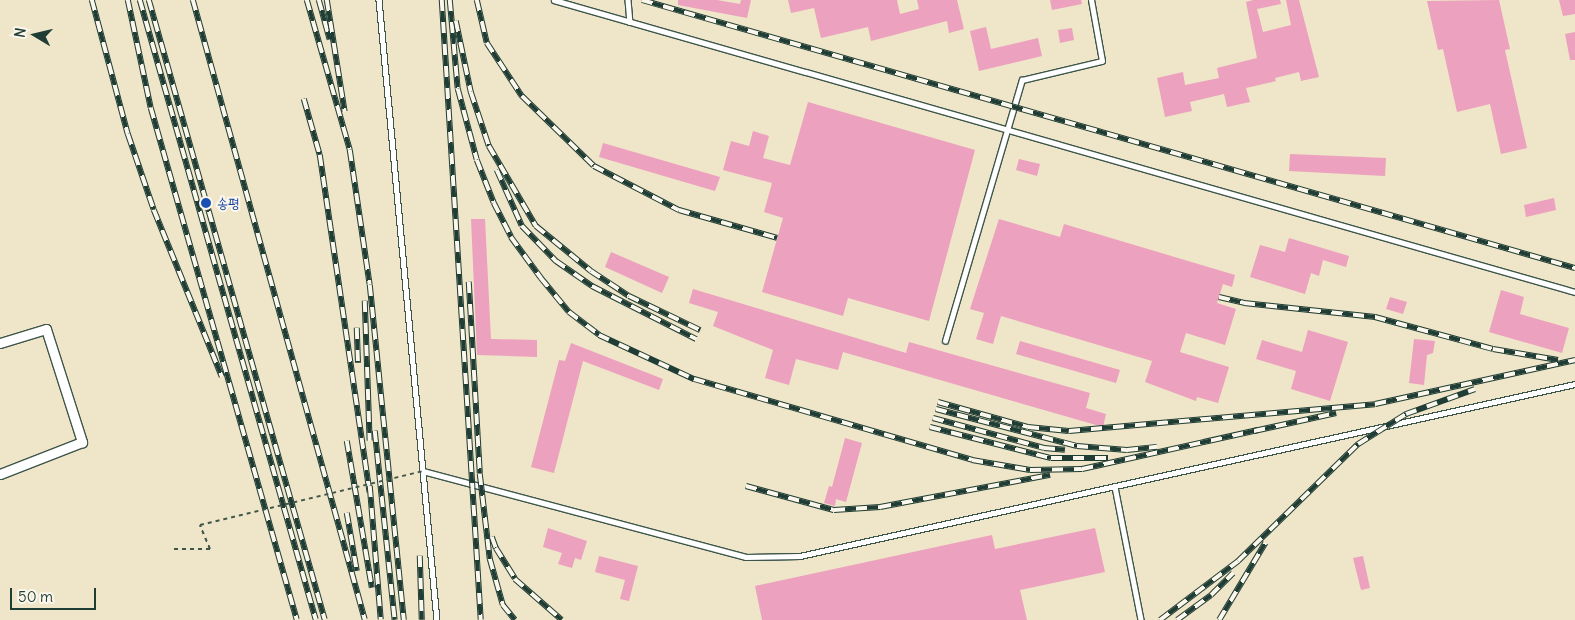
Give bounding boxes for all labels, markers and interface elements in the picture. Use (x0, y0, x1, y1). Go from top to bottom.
north arrow (10, 10, 60, 60)
text: N (11, 26, 30, 39)
place label: 송평 (217, 195, 240, 211)
marker: 송평 (199, 196, 213, 210)
scale bar (12, 578, 99, 610)
text: 50 m (18, 587, 53, 606)

